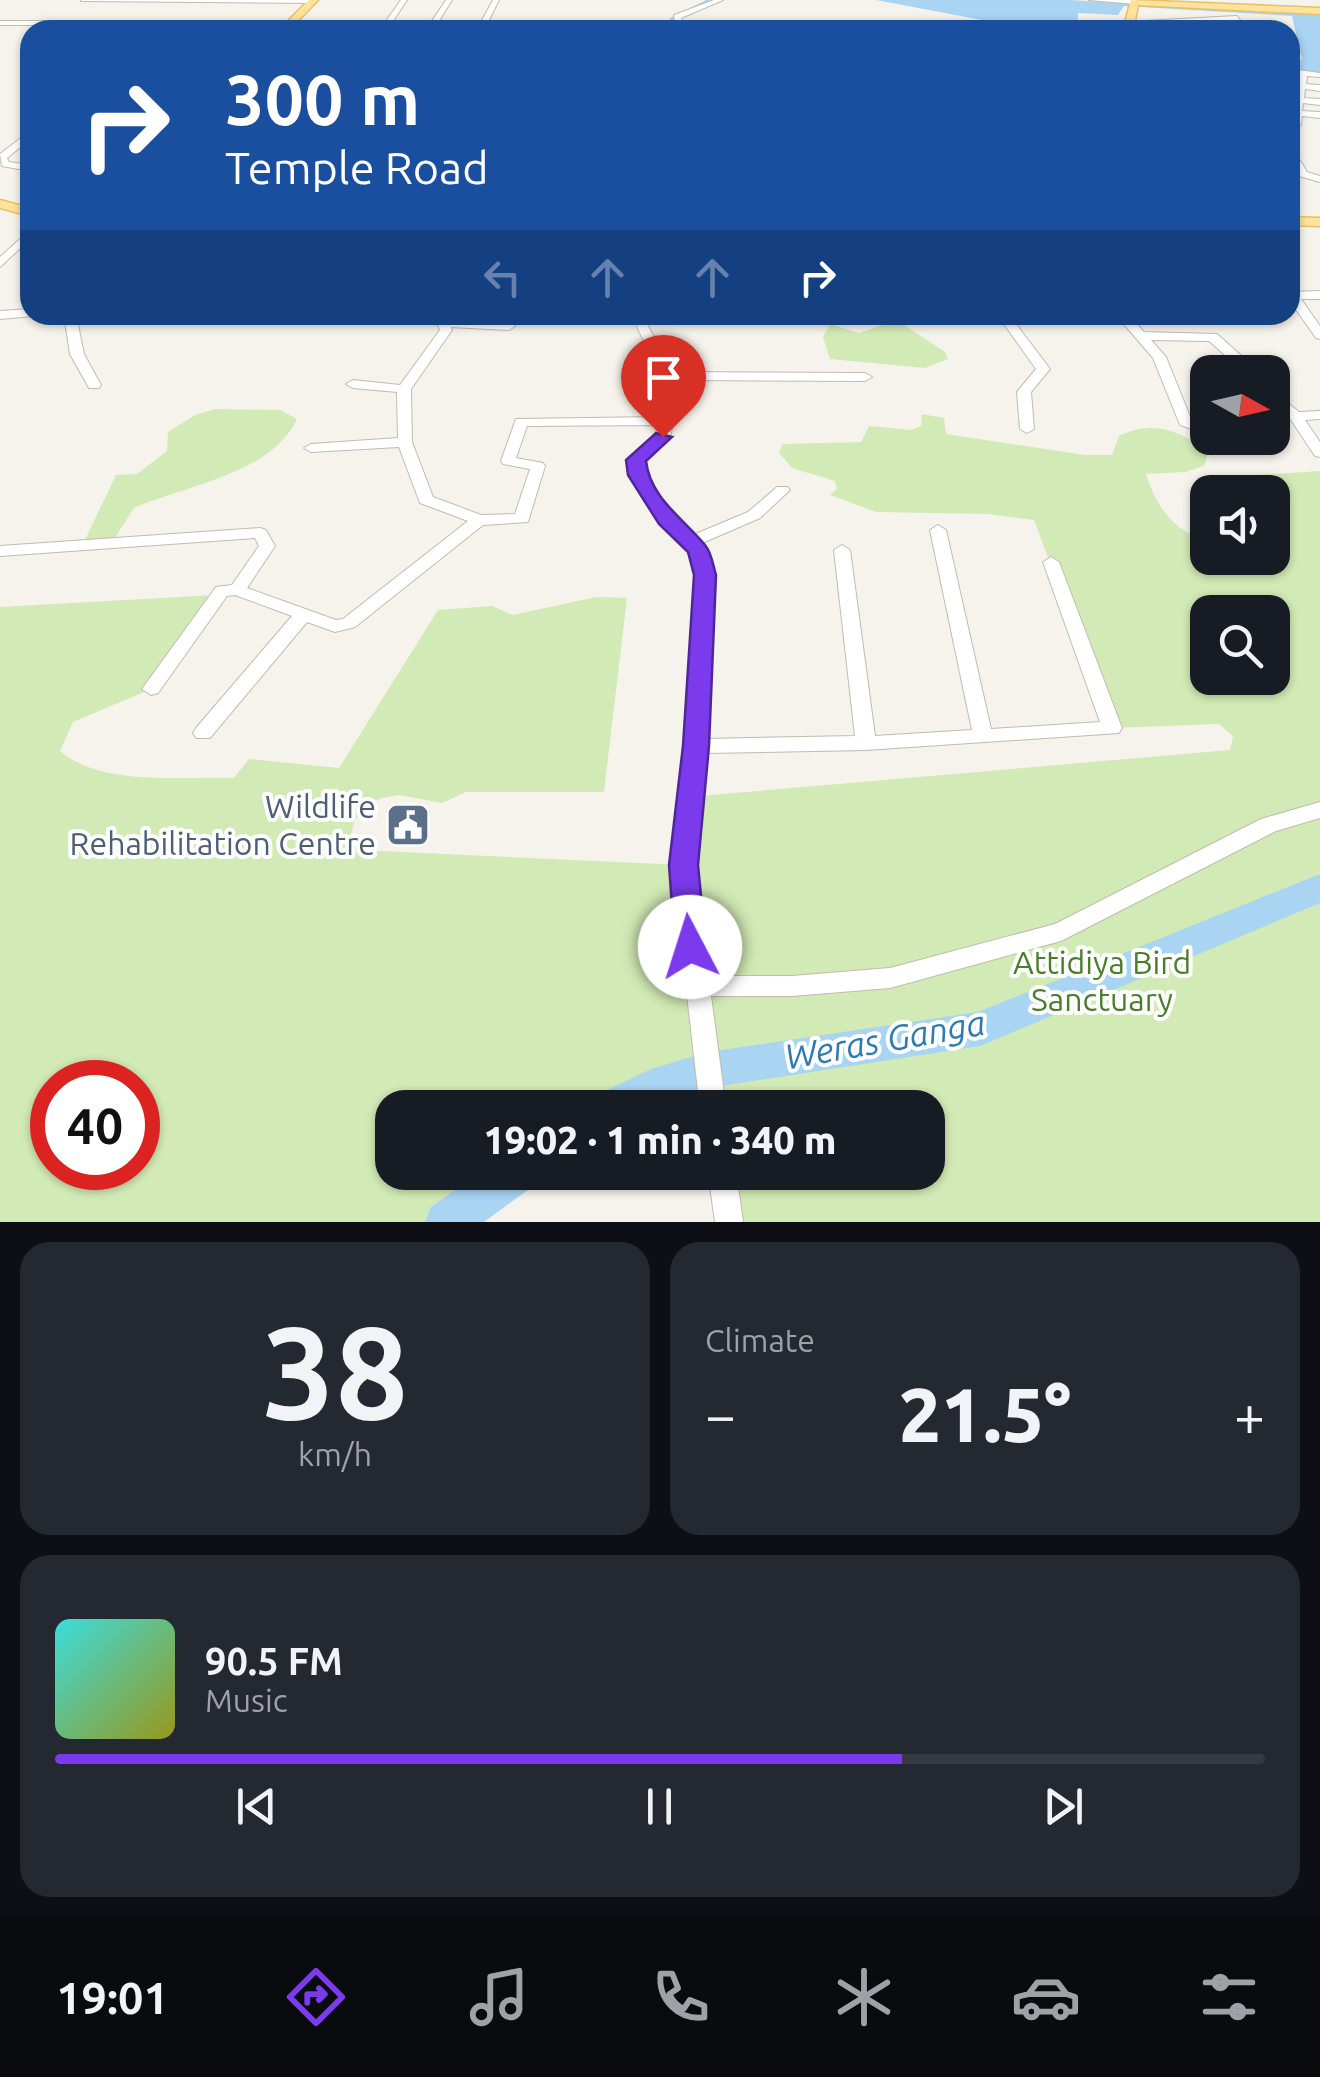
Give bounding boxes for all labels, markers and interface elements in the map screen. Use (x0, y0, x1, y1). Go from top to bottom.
icon: right (60, 60, 190, 190)
text: 300 m (225, 60, 420, 138)
text: Temple Road (225, 142, 489, 193)
icon: left (475, 250, 530, 305)
icon: ahead (580, 250, 635, 305)
icon: ahead (685, 250, 740, 305)
icon: right (790, 250, 845, 305)
pin (621, 335, 706, 438)
icon: arrive (636, 350, 691, 405)
north arrow (1190, 355, 1290, 455)
map controls (1190, 355, 1290, 695)
button: sound (1190, 475, 1290, 575)
button: search (1190, 595, 1290, 695)
place label: Wildlife Rehabilitation Centre (70, 788, 376, 861)
public building icon: Wildlife Rehabilitation Centre (385, 802, 431, 848)
position arrow (638, 895, 742, 999)
park label: Attidiya Bird Sanctuary (1013, 944, 1191, 1017)
water label: Weras Ganga (782, 1002, 988, 1076)
speed limit sign: 40 (30, 1060, 160, 1190)
text: 19:02 · 1 min · 340 m (483, 1119, 837, 1161)
text: 38 (262, 1298, 408, 1444)
text: Climate (705, 1322, 815, 1358)
text: 21.5° (899, 1372, 1071, 1456)
text: − (705, 1384, 736, 1445)
text: + (1234, 1384, 1265, 1445)
text: km/h (298, 1436, 372, 1472)
text: 90.5 FM (205, 1640, 343, 1682)
text: Music (205, 1682, 288, 1718)
icon: previous (229, 1779, 284, 1834)
icon: pause (632, 1779, 687, 1834)
icon: next (1036, 1779, 1091, 1834)
icon: directions (281, 1962, 351, 2032)
icon: music (464, 1962, 534, 2032)
icon: phone (646, 1962, 716, 2032)
icon: climate (829, 1962, 899, 2032)
icon: car (1011, 1962, 1081, 2032)
icon: filters (1194, 1962, 1264, 2032)
text: 19:01 (56, 1972, 169, 2023)

